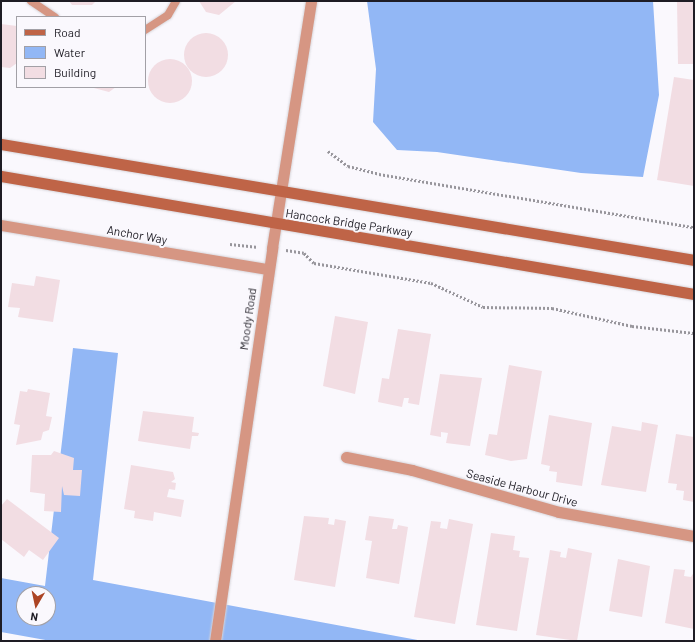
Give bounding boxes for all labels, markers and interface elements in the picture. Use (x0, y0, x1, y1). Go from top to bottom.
legend (16, 16, 146, 88)
text: Road (54, 25, 81, 39)
text: Water (54, 45, 85, 59)
text: Building (54, 65, 96, 79)
street label: Hancock Bridge Parkway (285, 206, 413, 240)
street label: Anchor Way (106, 223, 168, 247)
street label: Moody Road (237, 287, 259, 351)
street label: Seaside Harbour Drive (465, 466, 579, 510)
north arrow (16, 586, 56, 626)
text: N (30, 610, 39, 624)

